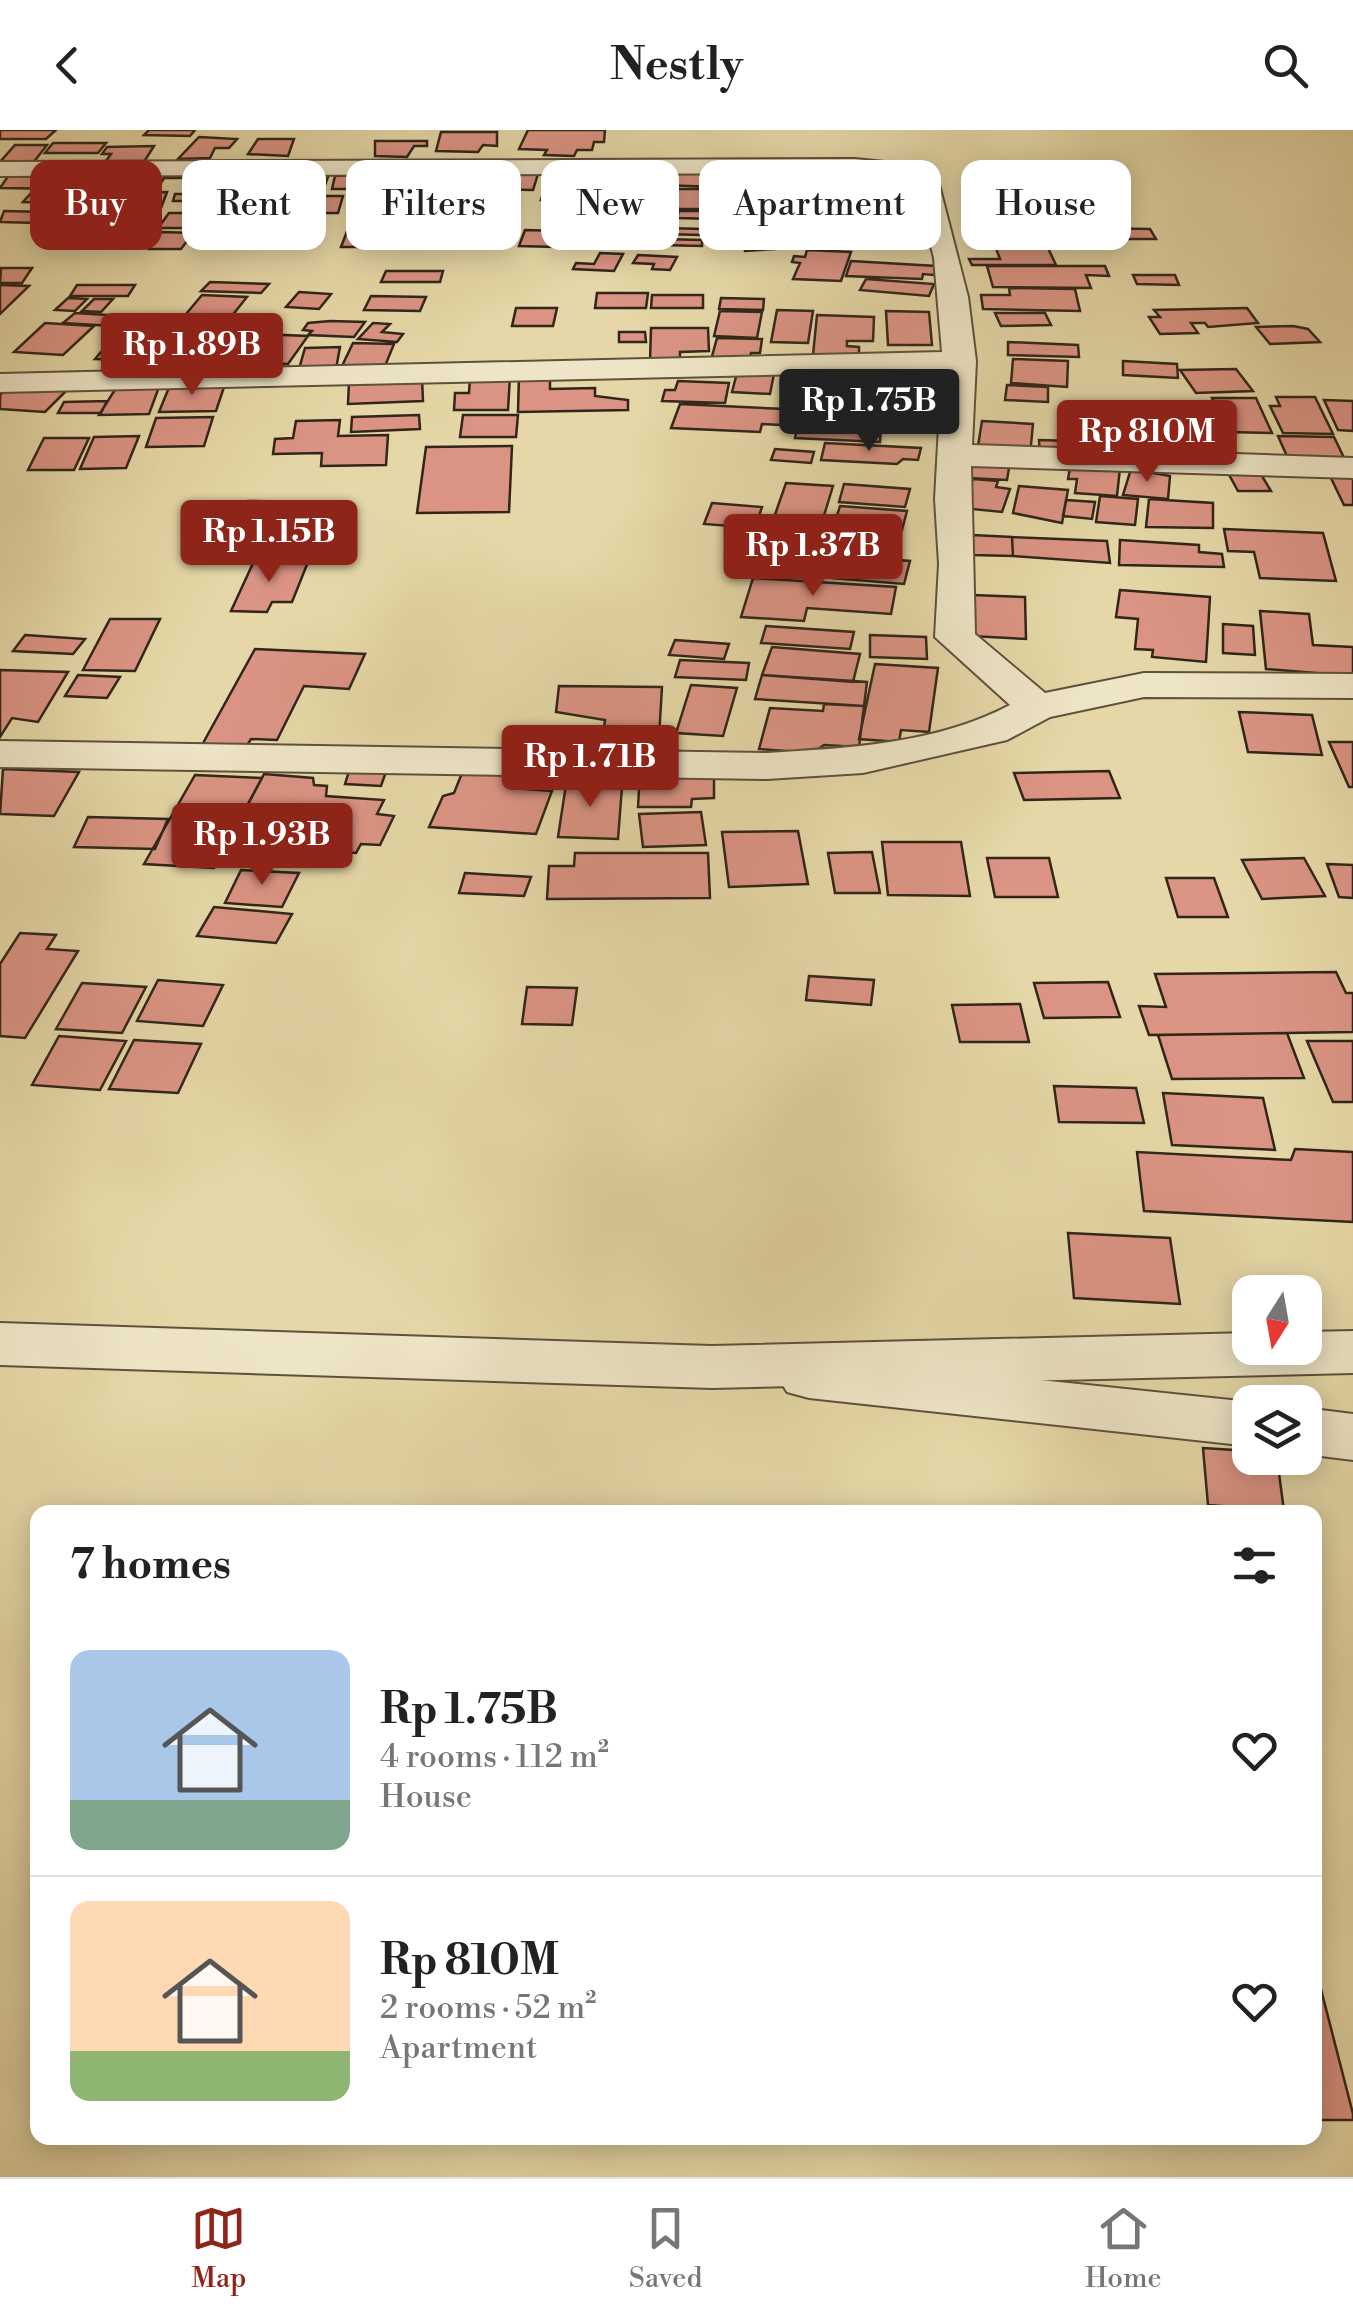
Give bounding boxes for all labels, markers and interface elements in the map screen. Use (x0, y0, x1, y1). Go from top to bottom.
text: Nestly (610, 37, 743, 94)
icon: back (40, 38, 95, 93)
icon: search (1258, 38, 1313, 93)
chip: Buy (30, 160, 162, 250)
chip: Rent (182, 160, 326, 250)
chip: Filters (346, 160, 521, 250)
chip: New (541, 160, 679, 250)
chip: Apartment (699, 160, 941, 250)
chip: House (961, 160, 1131, 250)
pin: Rp 1.89B (89, 313, 295, 398)
text: Rp 1.89B (123, 325, 261, 365)
pin: Rp 1.75B (766, 369, 972, 454)
text: Rp 1.75B (801, 381, 937, 421)
pin: Rp 810M (1055, 400, 1239, 485)
text: Rp 810M (1079, 412, 1215, 452)
pin: Rp 1.15B (166, 500, 372, 585)
text: Rp 1.15B (203, 512, 336, 552)
pin: Rp 1.37B (710, 514, 916, 599)
text: Rp 1.37B (746, 526, 880, 566)
pin: Rp 1.71B (487, 725, 693, 810)
text: Rp 1.71B (524, 737, 656, 777)
pin: Rp 1.93B (159, 803, 365, 888)
text: Rp 1.93B (194, 815, 330, 855)
north arrow (1232, 1275, 1322, 1365)
map controls (1232, 1275, 1322, 1475)
button: layers (1232, 1385, 1322, 1475)
icon: filters (1227, 1538, 1282, 1593)
text: 7 homes (70, 1539, 231, 1592)
text: Rp 1.75B (380, 1684, 558, 1737)
icon: home (150, 1690, 270, 1810)
icon: heart (1227, 1723, 1282, 1778)
text: 4 rooms · 112 m² (380, 1737, 609, 1777)
text: House (380, 1777, 472, 1817)
text: Rp 810M (380, 1935, 559, 1988)
icon: home (150, 1941, 270, 2061)
icon: heart (1227, 1974, 1282, 2029)
text: 2 rooms · 52 m² (380, 1988, 596, 2028)
text: Apartment (380, 2028, 537, 2068)
tab: Map (191, 2201, 246, 2296)
tab: Saved (629, 2201, 702, 2296)
tab: Home (1085, 2201, 1162, 2296)

